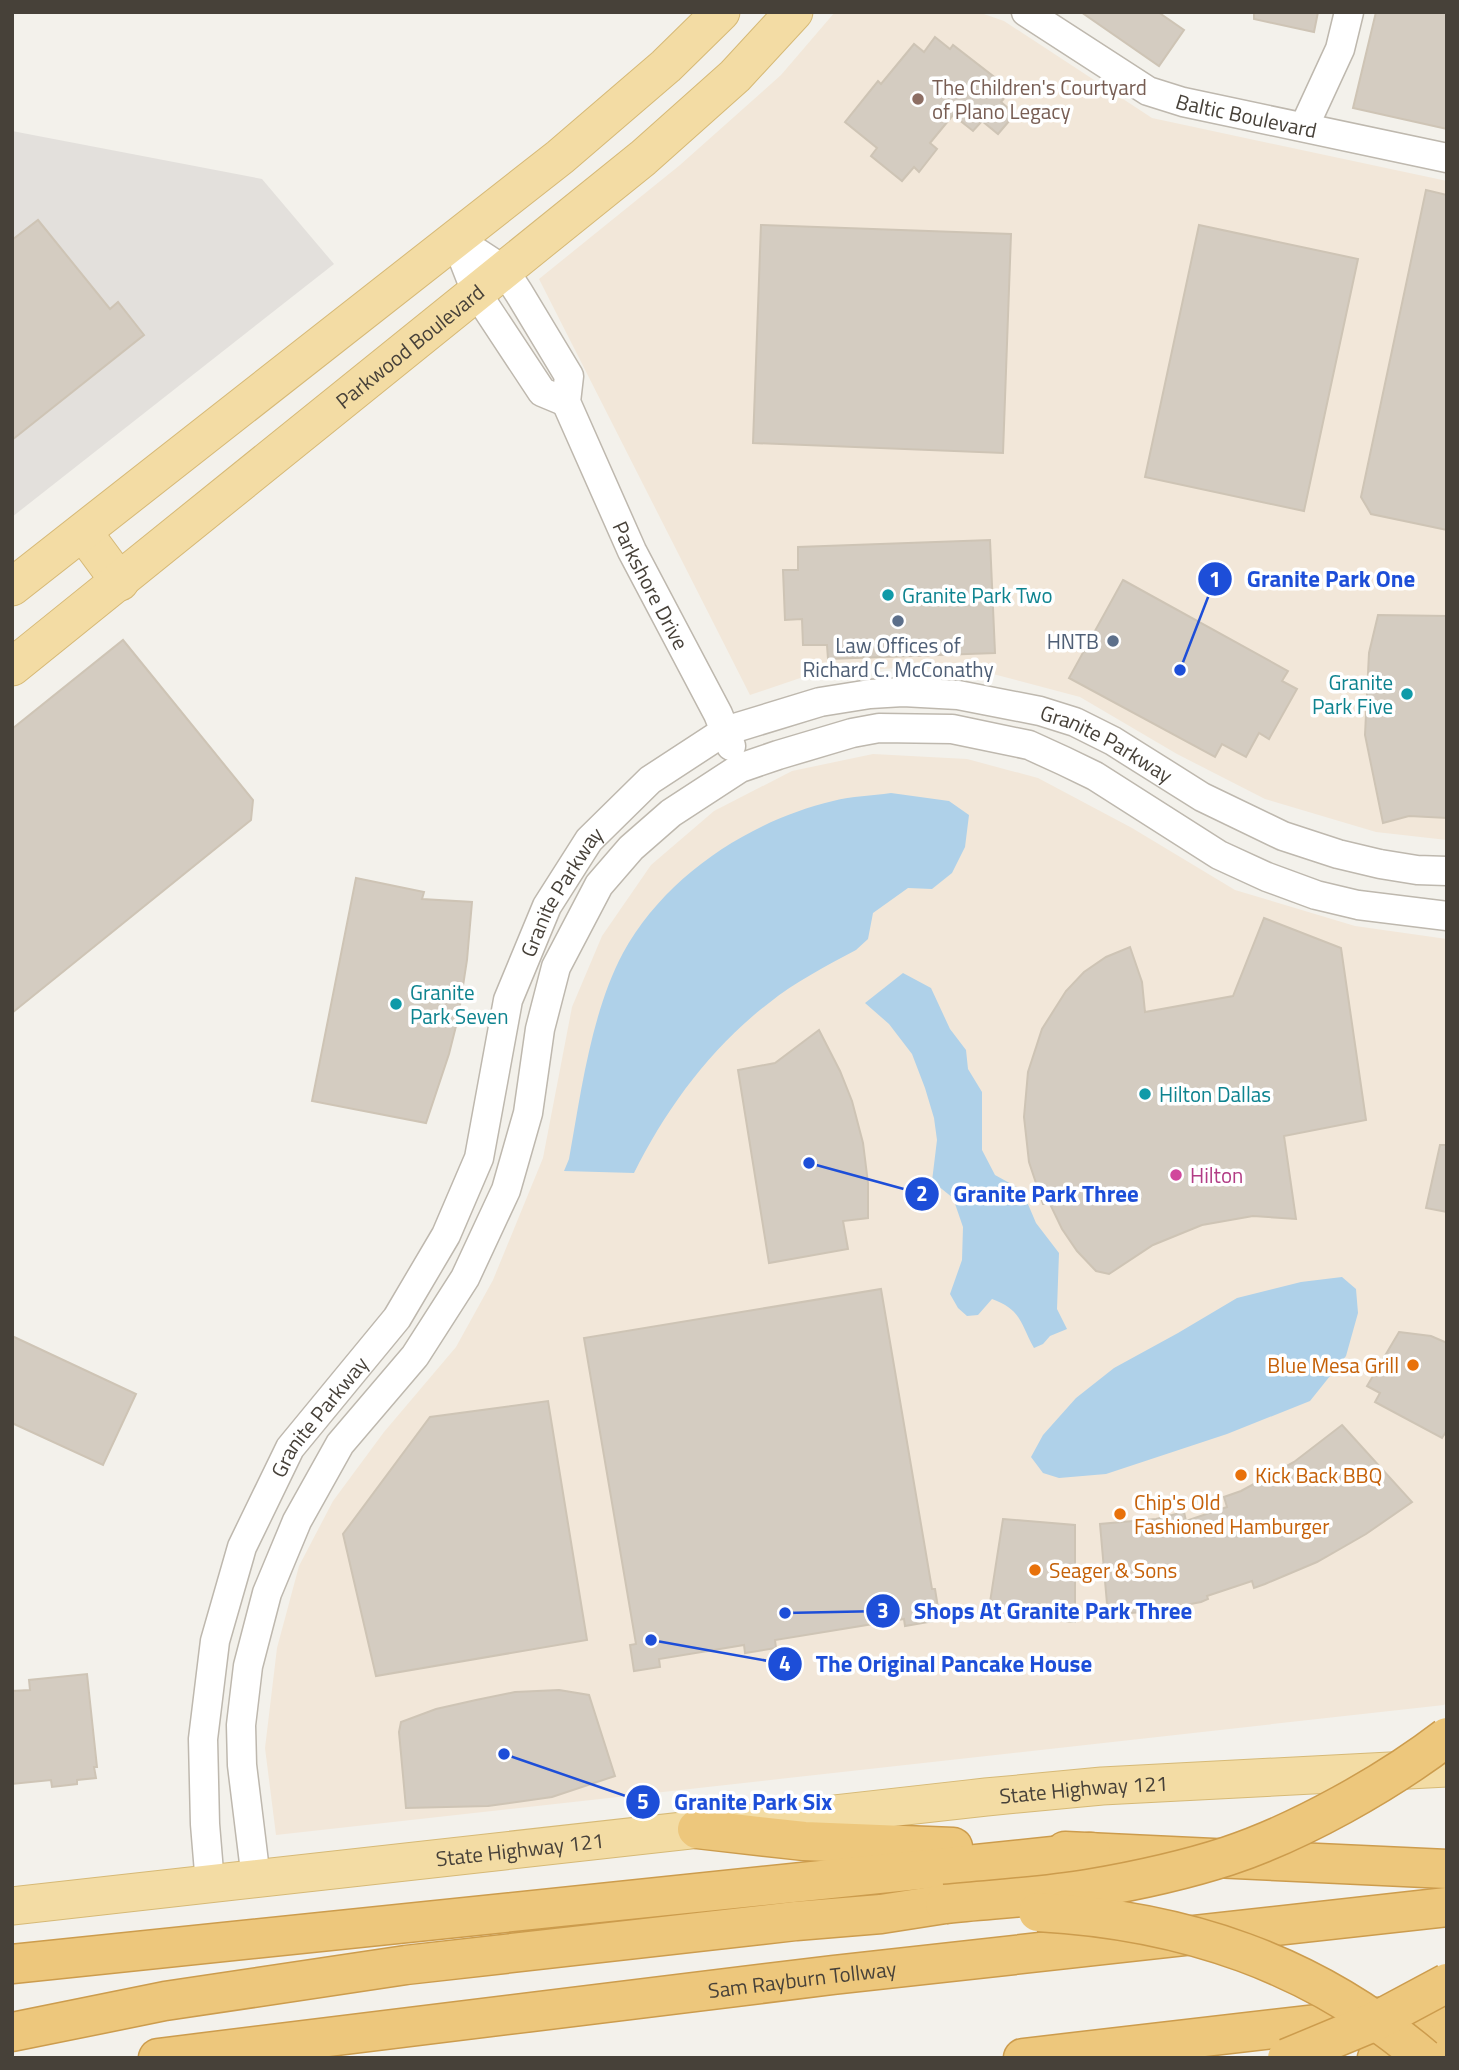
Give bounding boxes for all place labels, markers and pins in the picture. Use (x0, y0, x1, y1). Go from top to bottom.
place label: The Children's Courtyard of Plano Legacy (932, 71, 1147, 127)
marker: The Children's Courtyard of Plano Legacy (910, 91, 926, 107)
callout: Granite Park One (1197, 557, 1429, 601)
place label: Granite Park Two (902, 579, 1053, 611)
marker: Granite Park Two (880, 587, 896, 603)
marker: Law Offices of Richard C. McConathy (890, 613, 906, 629)
place label: HNTB (1047, 625, 1099, 657)
place label: Law Offices of Richard C. McConathy (802, 629, 994, 685)
marker: HNTB (1105, 633, 1121, 649)
place label: Granite Park Five (1312, 666, 1393, 722)
marker: Granite Park Five (1399, 686, 1415, 702)
place label: Granite Park Seven (410, 976, 508, 1032)
marker: Granite Park Seven (388, 996, 404, 1012)
place label: Hilton Dallas (1159, 1078, 1271, 1110)
marker: Hilton Dallas (1137, 1086, 1153, 1102)
place label: Hilton (1190, 1159, 1243, 1191)
marker: Hilton (1168, 1167, 1184, 1183)
callout: Granite Park Three (904, 1172, 1153, 1216)
place label: Blue Mesa Grill (1267, 1349, 1399, 1381)
marker: Blue Mesa Grill (1405, 1357, 1421, 1373)
place label: Kick Back BBQ (1255, 1459, 1382, 1491)
marker: Kick Back BBQ (1233, 1467, 1249, 1483)
place label: Chip's Old Fashioned Hamburger (1134, 1486, 1329, 1542)
marker: Chip's Old Fashioned Hamburger (1112, 1506, 1128, 1522)
place label: Seager & Sons (1049, 1554, 1177, 1586)
marker: Seager & Sons (1027, 1562, 1043, 1578)
callout: Shops At Granite Park Three (865, 1589, 1207, 1633)
callout: The Original Pancake House (767, 1642, 1107, 1686)
callout: Granite Park Six (625, 1780, 846, 1824)

